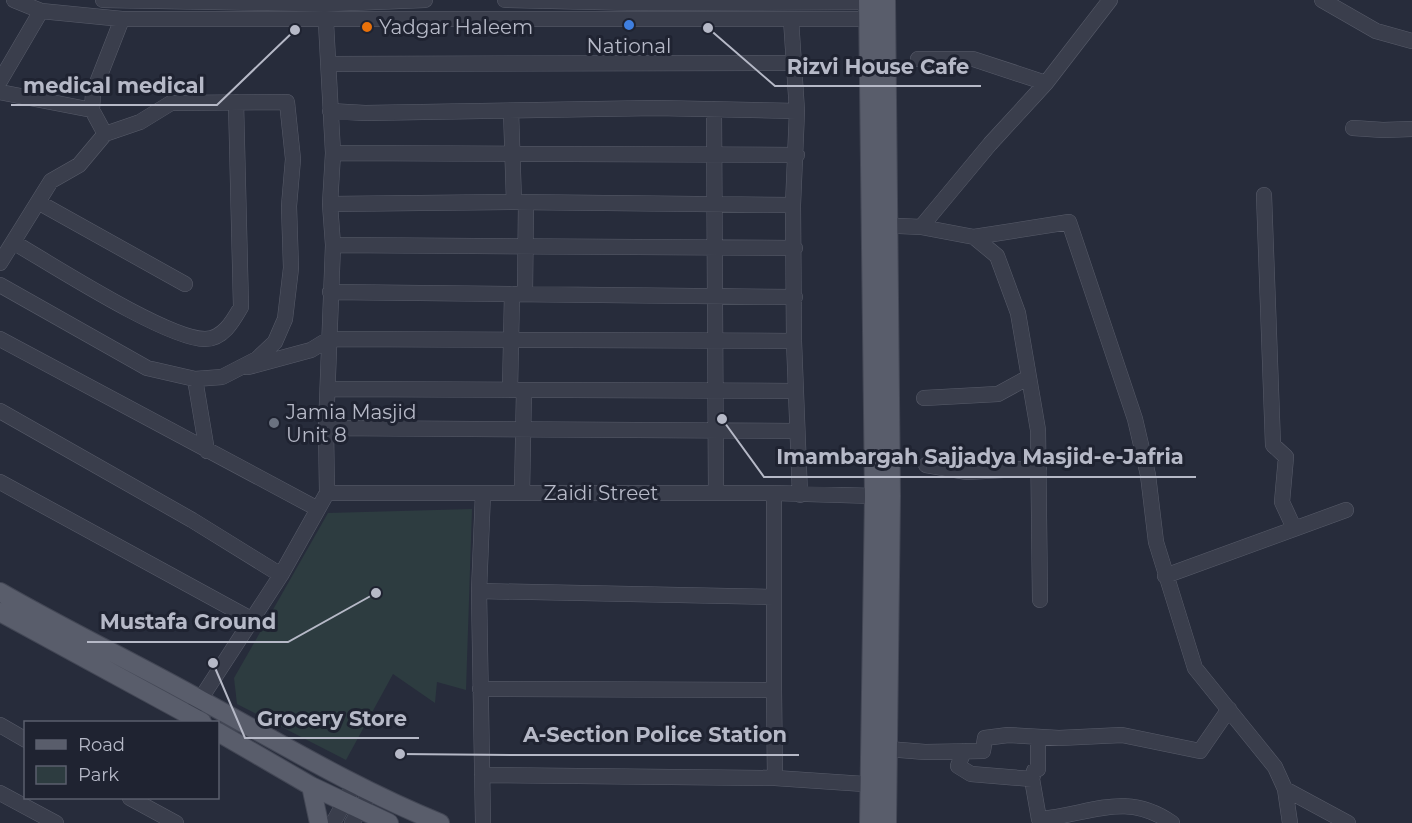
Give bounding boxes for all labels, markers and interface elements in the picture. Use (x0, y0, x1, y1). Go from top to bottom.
place label: Yadgar Haleem (379, 15, 533, 39)
marker: National (622, 18, 636, 32)
marker: Yadgar Haleem (360, 20, 374, 34)
place label: National (587, 34, 671, 58)
callout: Rizvi House Cafe (775, 47, 981, 86)
text: Rizvi House Cafe (787, 54, 969, 79)
callout: medical medical (11, 66, 217, 105)
text: medical medical (23, 73, 205, 98)
place label: Jamia Masjid Unit 8 (285, 400, 417, 447)
marker: Jamia Masjid Unit 8 (267, 416, 281, 430)
callout: Imambargah Sajjadya Masjid-e-Jafria (764, 438, 1196, 477)
text: Imambargah Sajjadya Masjid-e-Jafria (776, 444, 1184, 469)
street label: Zaidi Street (544, 481, 658, 505)
callout: Mustafa Ground (87, 603, 288, 642)
text: Mustafa Ground (100, 609, 276, 634)
callout: Grocery Store (245, 699, 419, 738)
text: Grocery Store (257, 706, 407, 731)
callout: A-Section Police Station (511, 716, 799, 755)
legend (24, 721, 219, 799)
text: A-Section Police Station (522, 722, 787, 747)
text: Road (78, 734, 125, 756)
text: Park (78, 764, 119, 786)

